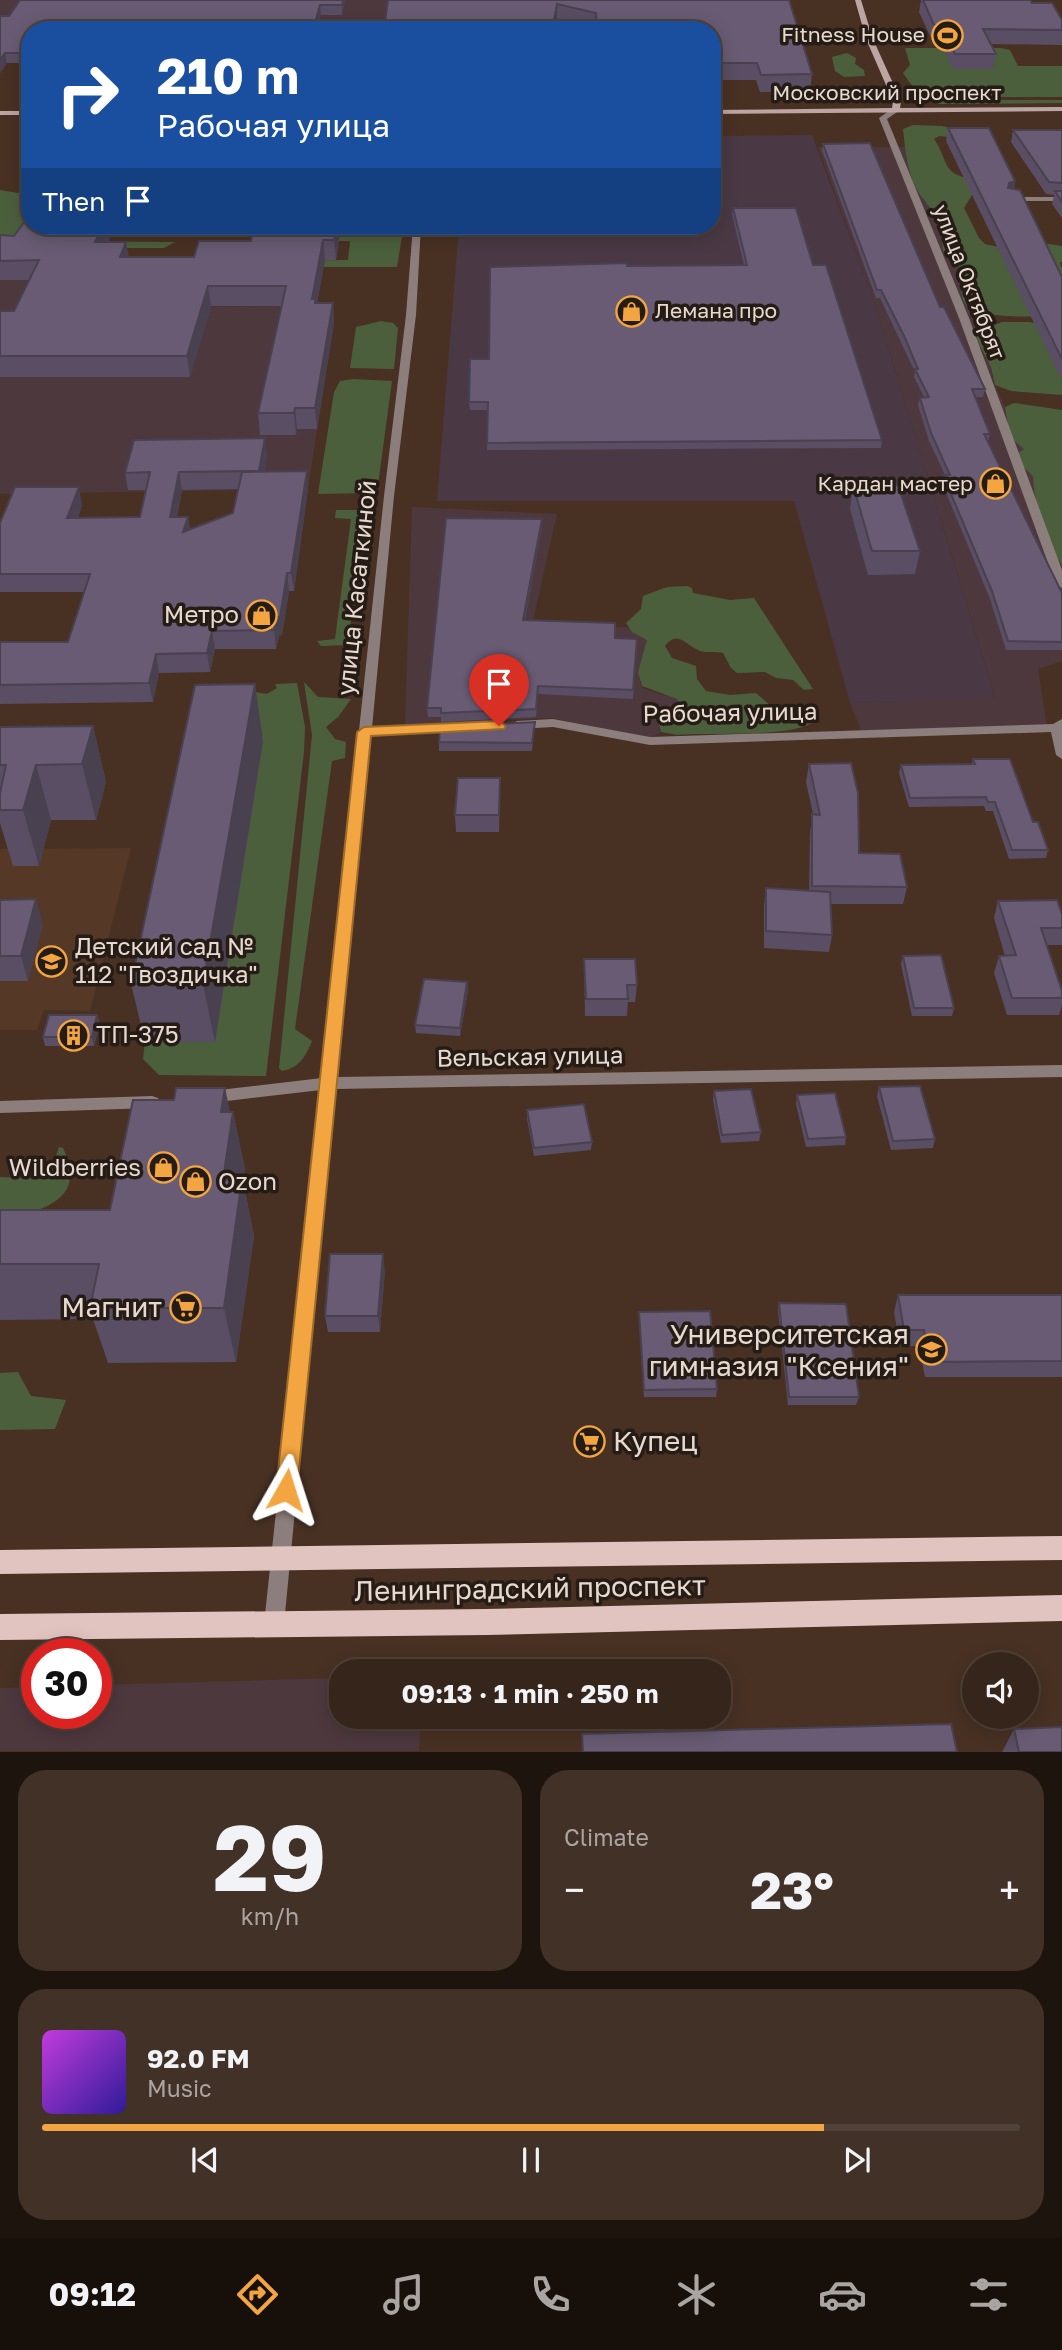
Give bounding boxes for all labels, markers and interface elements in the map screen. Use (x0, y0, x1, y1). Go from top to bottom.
sports icon: Fitness House (931, 18, 965, 52)
place label: Fitness House (781, 21, 925, 47)
text: 210 m (157, 46, 299, 105)
icon: right (42, 49, 133, 140)
street label: Московский проспект (772, 79, 1002, 105)
text: Рабочая улица (157, 106, 390, 144)
icon: arrive (119, 182, 157, 220)
text: Then (42, 186, 105, 217)
street label: улица Октябрят (928, 200, 1011, 363)
shop icon: Лемана про (615, 294, 649, 328)
place label: Лемана про (655, 297, 777, 323)
shop icon: Кардан мастер (979, 467, 1013, 501)
place label: Кардан мастер (817, 470, 973, 496)
street label: улица Касаткиной (330, 479, 381, 697)
shop icon: Метро (245, 598, 279, 632)
place label: Метро (164, 599, 239, 628)
pin (469, 654, 529, 726)
icon: arrive (480, 665, 518, 703)
street label: Рабочая улица (642, 695, 818, 728)
place label: Детский сад № 112 "Гвоздичка" (75, 931, 258, 988)
school or university icon: Детский сад № 112 "Гвоздичка" (35, 944, 69, 978)
building icon: ТП-375 (56, 1018, 90, 1052)
place label: ТП-375 (96, 1019, 179, 1048)
street label: Вельская улица (436, 1039, 624, 1072)
shop icon: Wildberries (147, 1151, 181, 1185)
place label: Wildberries (9, 1152, 141, 1181)
shop icon: Ozon (178, 1165, 212, 1199)
place label: Ozon (218, 1166, 277, 1195)
place label: Магнит (61, 1290, 162, 1323)
supermarket icon: Магнит (168, 1290, 202, 1324)
place label: Университетская гимназия "Ксения" (649, 1317, 909, 1382)
school or university icon: Университетская гимназия "Ксения" (915, 1333, 949, 1367)
supermarket icon: Купец (573, 1424, 607, 1458)
place label: Купец (613, 1424, 698, 1457)
position arrow (249, 1453, 323, 1527)
street label: Ленинградский проспект (354, 1568, 706, 1607)
speed limit sign: 30 (21, 1638, 112, 1729)
map controls (962, 1652, 1039, 1729)
button: sound (962, 1652, 1039, 1729)
text: 09:13 · 1 min · 250 m (402, 1678, 658, 1709)
text: 29 (213, 1802, 327, 1911)
text: Climate (564, 1823, 649, 1851)
text: 23° (750, 1858, 834, 1920)
text: − (564, 1867, 585, 1912)
text: + (999, 1867, 1020, 1912)
text: km/h (241, 1902, 299, 1930)
text: 92.0 FM (147, 2043, 250, 2074)
text: Music (147, 2074, 212, 2102)
icon: previous (186, 2141, 224, 2179)
icon: pause (512, 2141, 550, 2179)
icon: next (838, 2141, 876, 2179)
icon: directions (233, 2270, 282, 2319)
icon: music (379, 2270, 428, 2319)
icon: phone (526, 2270, 575, 2319)
icon: climate (672, 2270, 721, 2319)
icon: car (818, 2270, 867, 2319)
icon: filters (964, 2270, 1013, 2319)
text: 09:12 (49, 2275, 136, 2313)

